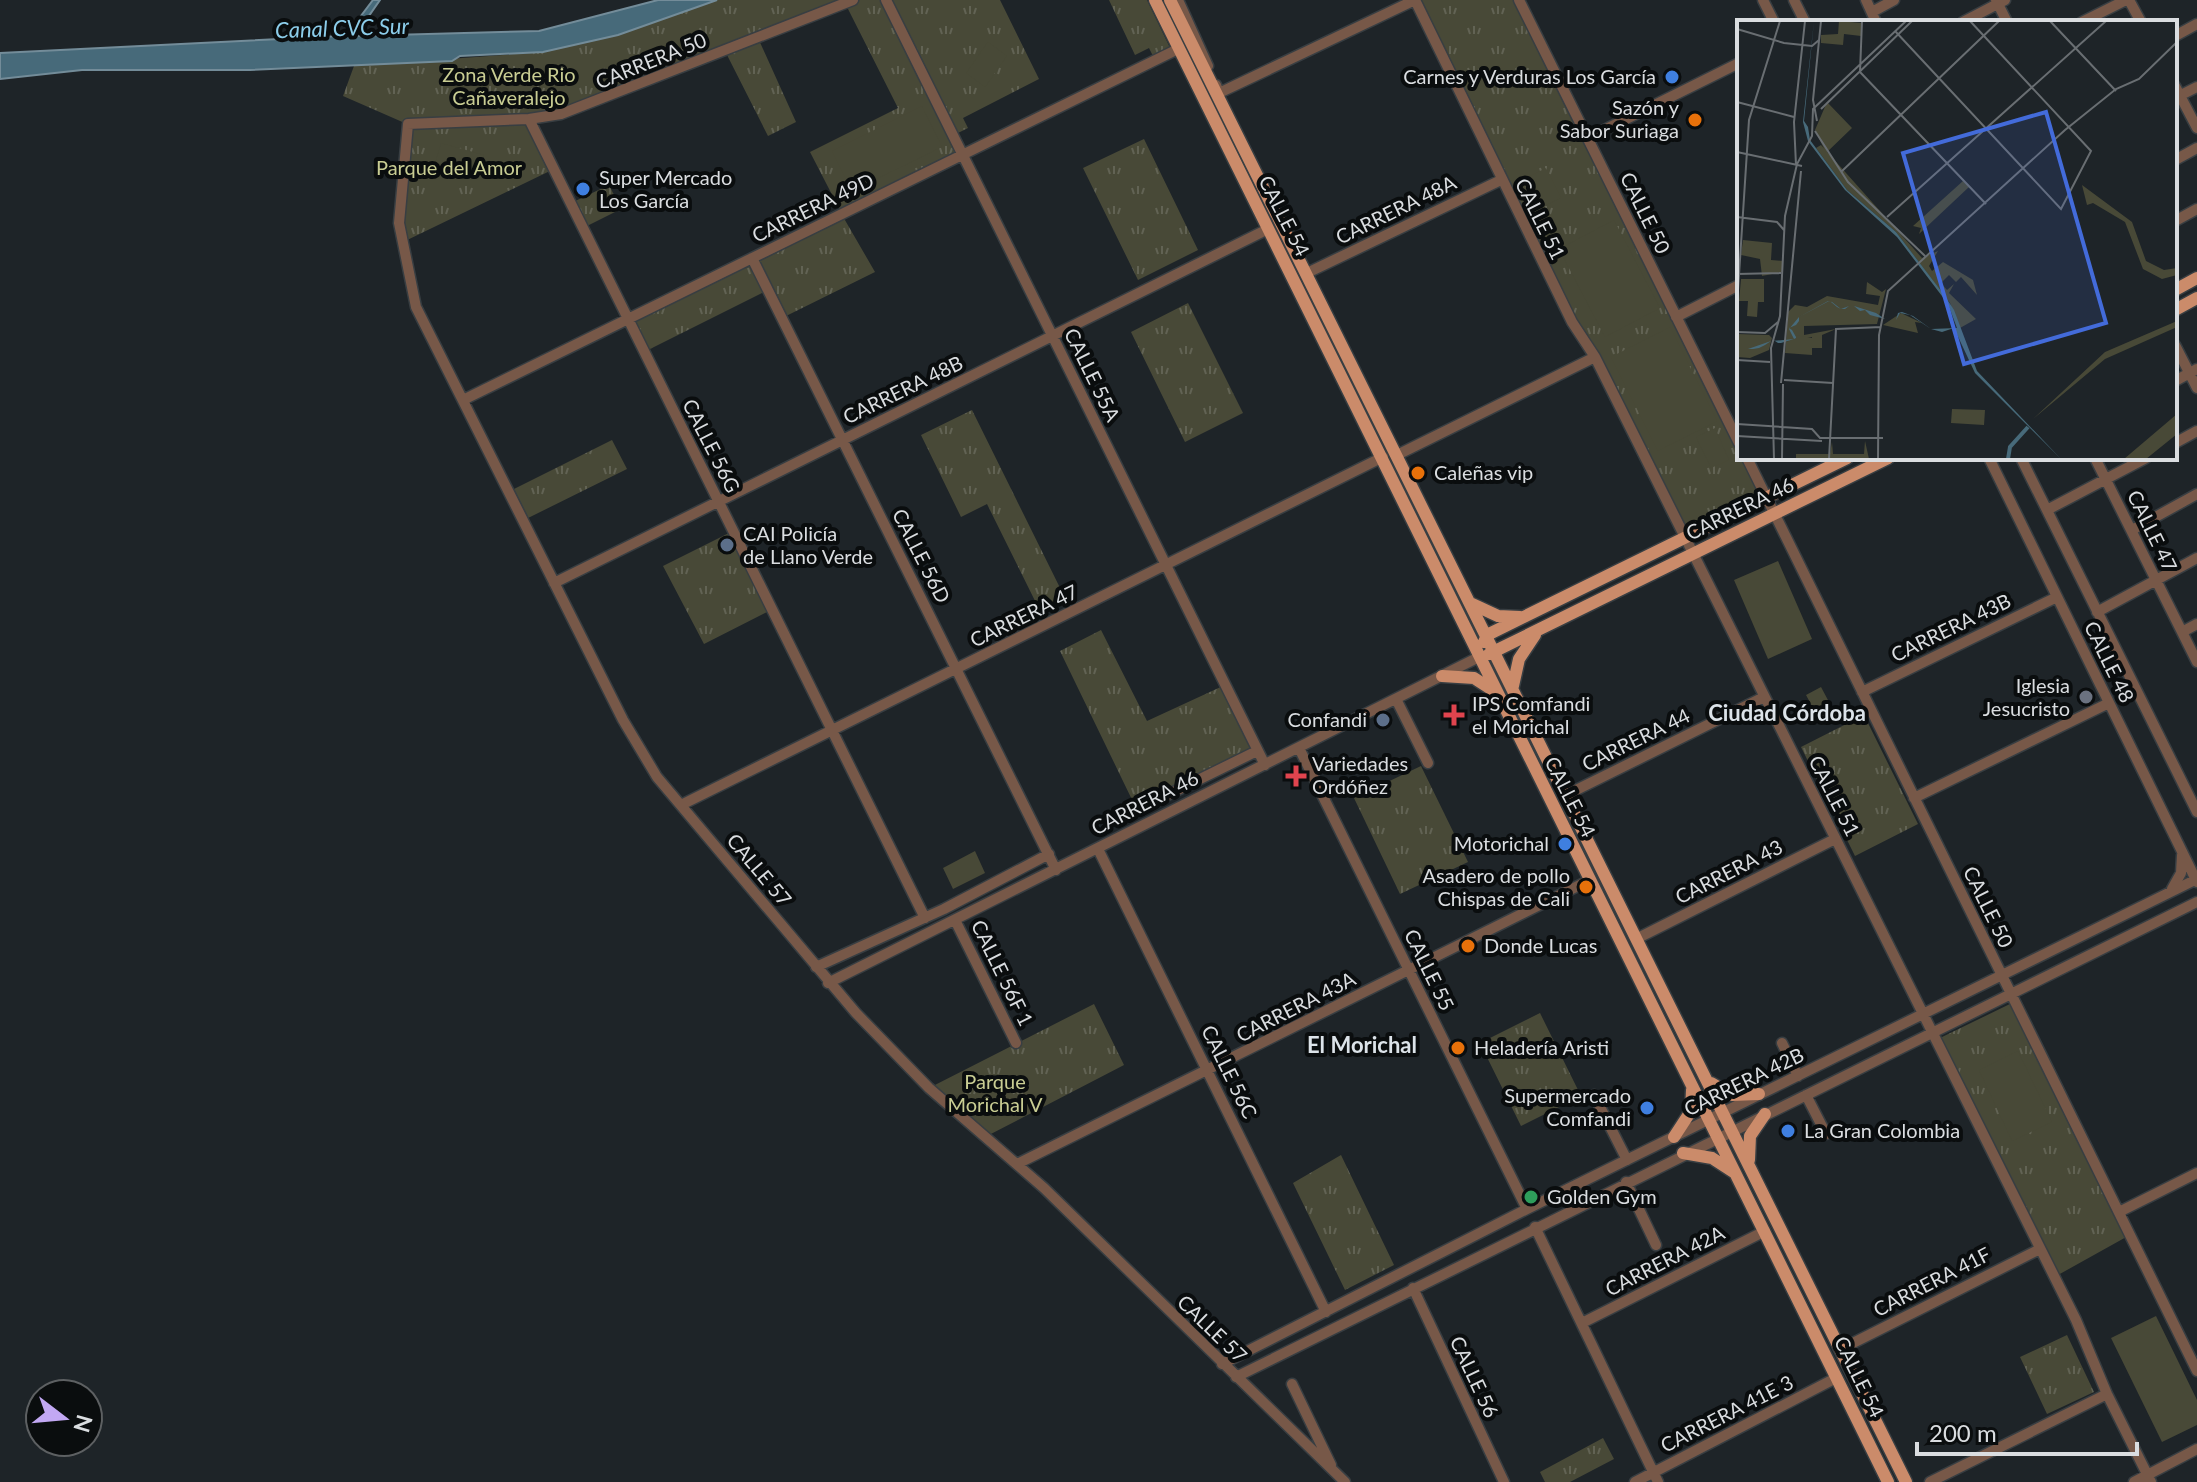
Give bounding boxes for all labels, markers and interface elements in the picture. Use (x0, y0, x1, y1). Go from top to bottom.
water label: Canal CVC Sur (275, 12, 410, 43)
inset map (1737, 20, 2177, 460)
street label: CARRERA 50 (592, 27, 709, 93)
park label: Zona Verde Rio Cañaveralejo (442, 62, 576, 109)
place label: Carnes y Verduras Los García (1403, 64, 1656, 88)
marker: Carnes y Verduras Los García (1663, 68, 1681, 86)
place label: Sazón y Sabor Suriaga (1560, 95, 1680, 142)
marker: Sazón y Sabor Suriaga (1686, 111, 1704, 129)
park label: Parque del Amor (376, 155, 523, 179)
place label: Super Mercado Los García (599, 165, 732, 212)
street label: CARRERA 49D (748, 167, 877, 247)
street label: CALLE 50 (1616, 168, 1676, 257)
street label: CARRERA 48A (1332, 169, 1460, 249)
street label: CALLE 54 (1254, 171, 1316, 260)
street label: CALLE 51 (1511, 174, 1571, 263)
marker: Super Mercado Los García (574, 180, 592, 198)
street label: CALLE 55A (1060, 324, 1126, 426)
street label: CARRERA 48B (839, 350, 966, 428)
street label: CALLE 56G (678, 395, 746, 496)
place label: Caleñas vip (1434, 460, 1533, 484)
marker: Caleñas vip (1409, 464, 1427, 482)
street label: CARRERA 46 (1682, 472, 1798, 545)
street label: CALLE 47 (2123, 486, 2183, 575)
street label: CALLE 56D (888, 504, 956, 607)
place label: CAI Policía de Llano Verde (743, 521, 873, 568)
marker: CAI Policía de Llano Verde (718, 536, 736, 554)
street label: CARRERA 47 (966, 579, 1082, 652)
street label: CARRERA 43B (1887, 588, 2014, 666)
street label: CALLE 48 (2080, 617, 2140, 706)
place label: Iglesia Jesucristo (1983, 673, 2070, 720)
marker: Iglesia Jesucristo (2077, 688, 2095, 706)
place label: IPS Comfandi el Morichal (1472, 691, 1590, 738)
district label: Ciudad Córdoba (1708, 699, 1866, 726)
street label: CARRERA 44 (1578, 702, 1694, 776)
marker: IPS Comfandi el Morichal (1443, 704, 1465, 726)
place label: Confandi (1287, 707, 1367, 731)
marker: Confandi (1374, 711, 1392, 729)
place label: Variedades Ordóñez (1312, 751, 1408, 798)
street label: CALLE 51 (1804, 751, 1865, 840)
street label: CALLE 54 (1540, 752, 1602, 841)
street label: CARRERA 46 (1087, 765, 1202, 839)
marker: Variedades Ordóñez (1287, 767, 1305, 785)
street label: CALLE 57 (723, 828, 797, 911)
place label: Motorichal (1454, 831, 1549, 855)
street label: CARRERA 43 (1671, 834, 1786, 908)
marker: Motorichal (1556, 835, 1574, 853)
street label: CALLE 50 (1959, 862, 2019, 951)
place label: Asadero de pollo Chispas de Cali (1423, 863, 1570, 910)
marker: Asadero de pollo Chispas de Cali (1577, 878, 1595, 896)
street label: CALLE 56F 1 (967, 916, 1039, 1029)
street label: CALLE 55 (1400, 925, 1460, 1014)
place label: Donde Lucas (1484, 933, 1597, 957)
marker: Donde Lucas (1459, 937, 1477, 955)
street label: CARRERA 43A (1232, 966, 1360, 1046)
street label: CALLE 56C (1197, 1021, 1263, 1122)
district label: El Morichal (1307, 1031, 1417, 1058)
place label: Heladería Aristi (1474, 1035, 1609, 1059)
marker: Heladería Aristi (1449, 1039, 1467, 1057)
street label: CARRERA 42B (1680, 1042, 1807, 1120)
park label: Parque Morichal V (948, 1069, 1043, 1116)
place label: Supermercado Comfandi (1504, 1083, 1631, 1130)
marker: Supermercado Comfandi (1638, 1099, 1656, 1117)
place label: La Gran Colombia (1804, 1118, 1960, 1142)
marker: La Gran Colombia (1779, 1122, 1797, 1140)
place label: Golden Gym (1547, 1184, 1657, 1208)
marker: Golden Gym (1522, 1188, 1540, 1206)
street label: CARRERA 42A (1601, 1220, 1729, 1300)
street label: CARRERA 41F (1869, 1241, 1994, 1321)
street label: CALLE 57 (1173, 1289, 1252, 1367)
street label: CALLE 56 (1446, 1332, 1504, 1421)
street label: CALLE 54 (1830, 1332, 1890, 1421)
street label: CARRERA 41E 3 (1656, 1369, 1797, 1457)
north arrow (24, 1378, 104, 1458)
scale bar (1917, 1406, 2137, 1456)
text: N (68, 1412, 99, 1436)
text: 200 m (1929, 1418, 1997, 1447)

